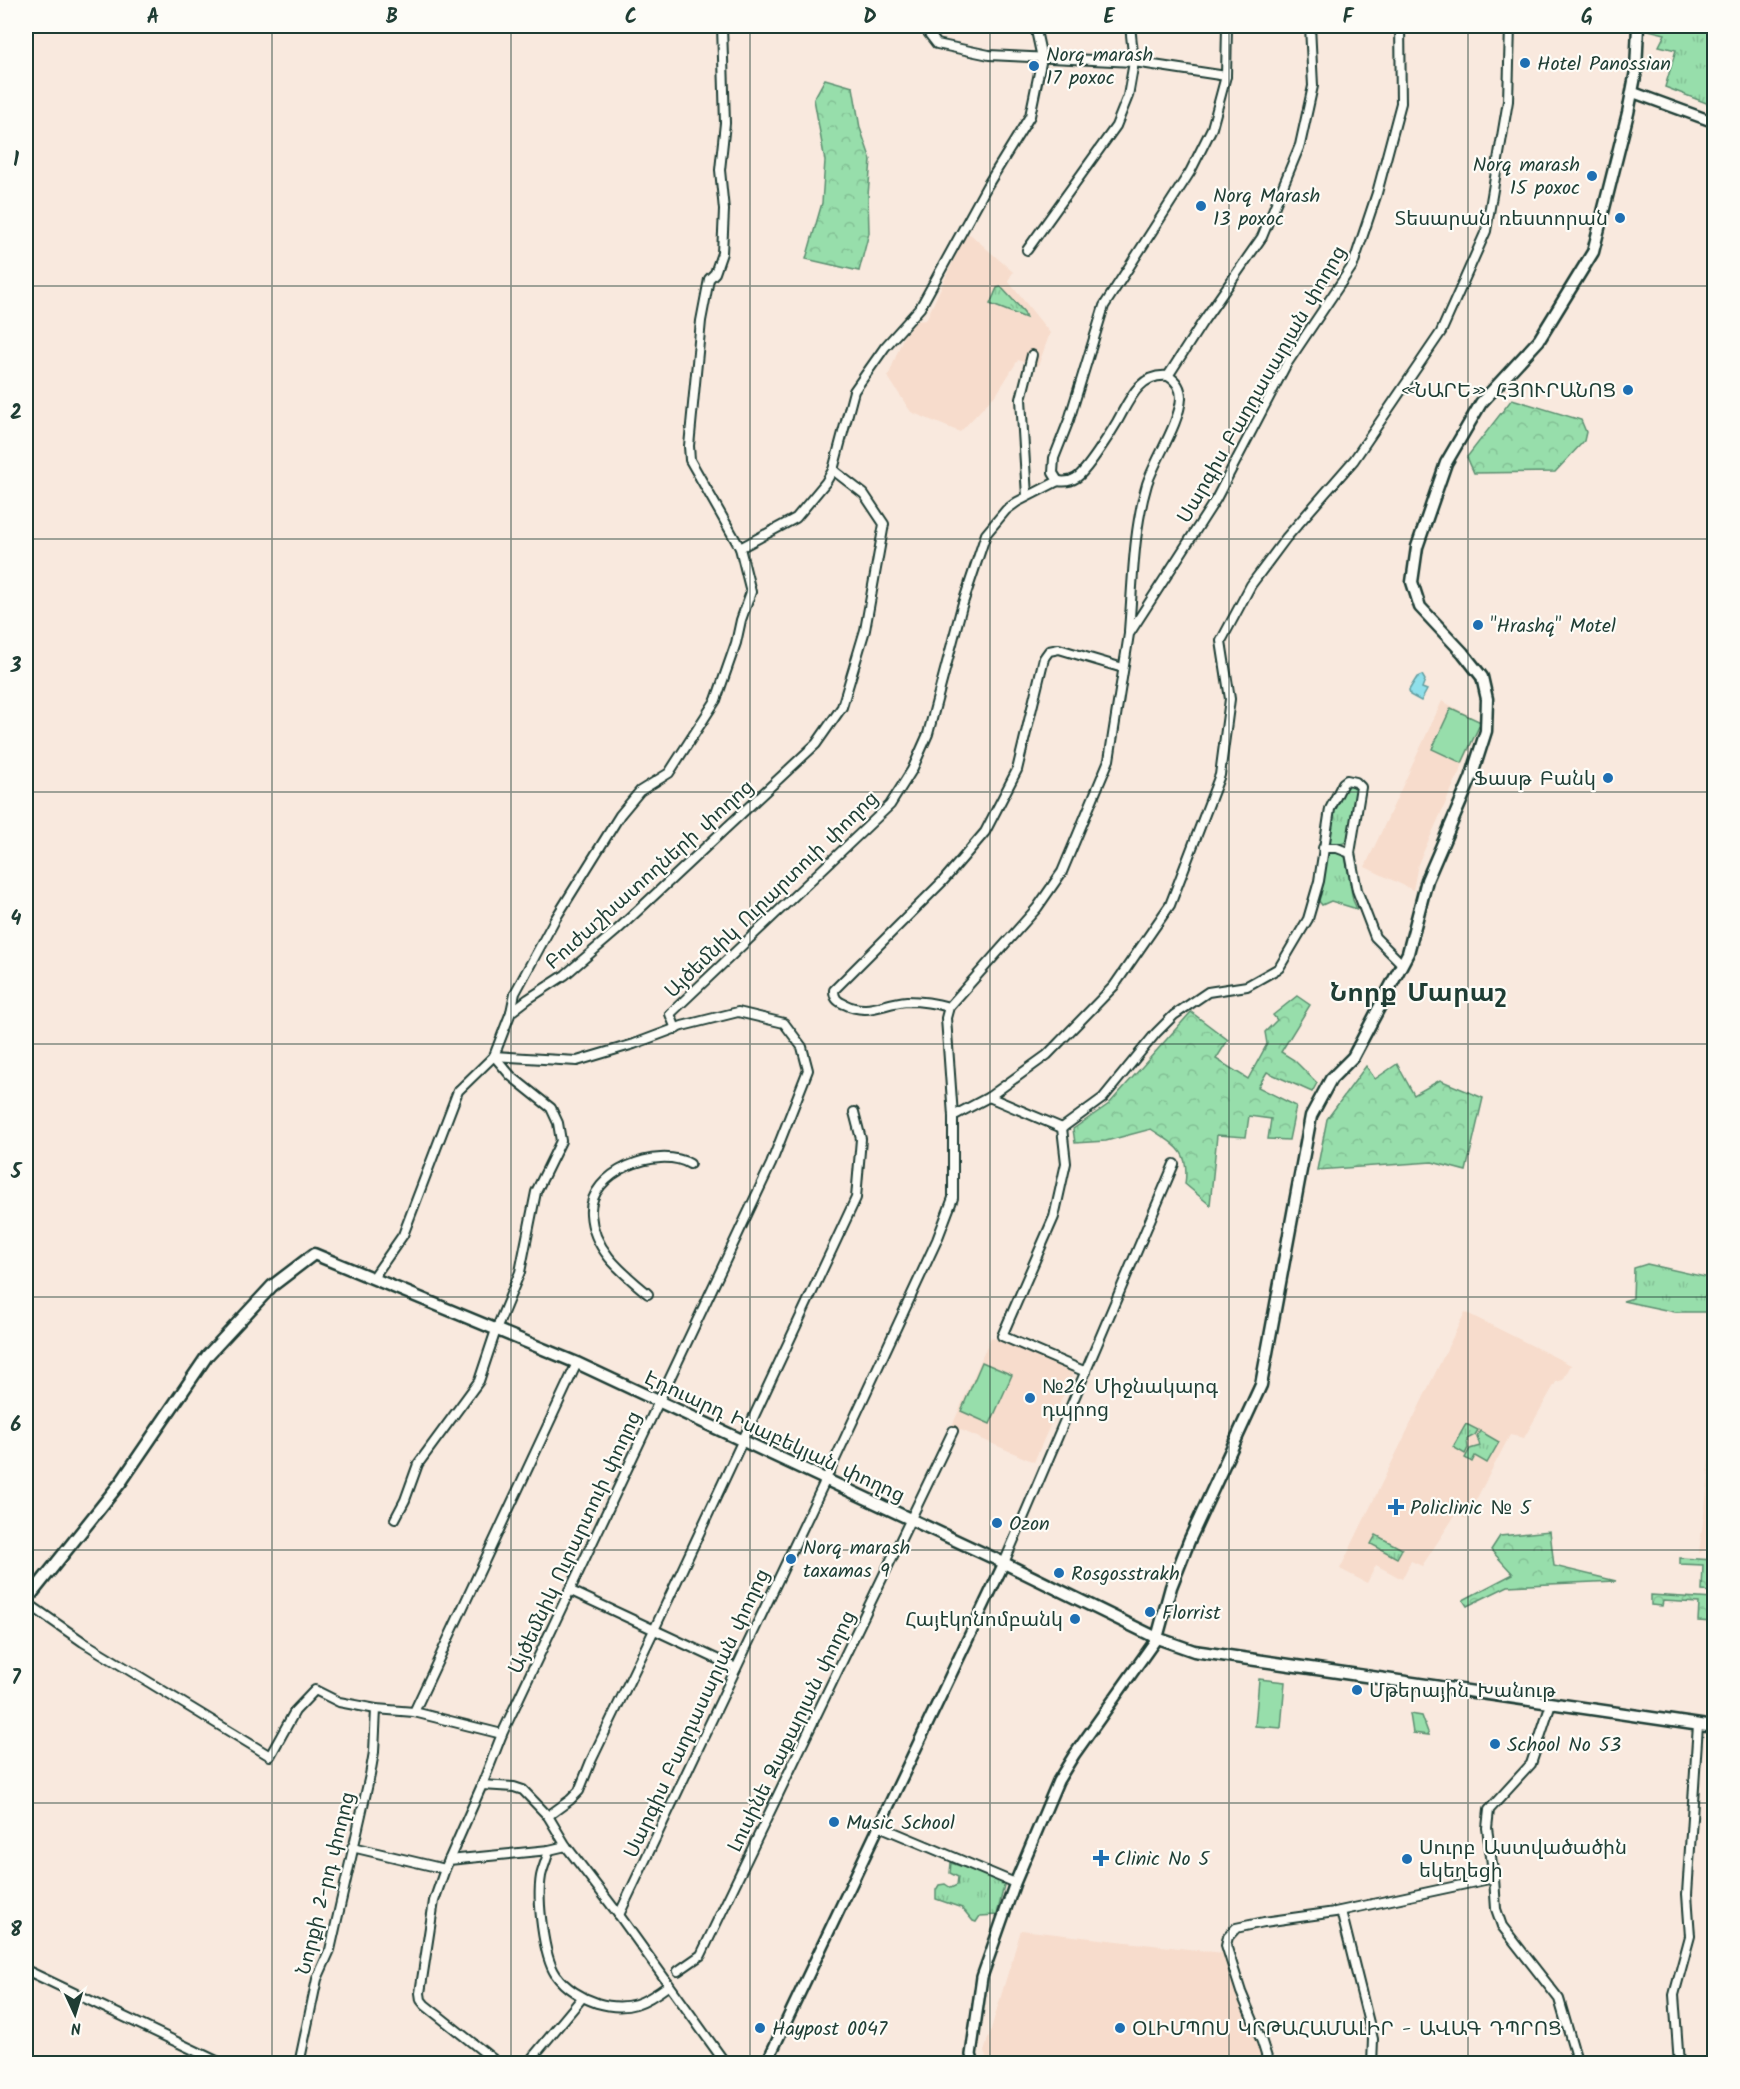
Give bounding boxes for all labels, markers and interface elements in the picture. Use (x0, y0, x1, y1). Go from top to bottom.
text: A (147, 2, 159, 34)
text: B (386, 2, 398, 34)
text: C (625, 2, 637, 34)
text: D (863, 2, 877, 34)
text: E (1103, 2, 1115, 34)
text: F (1343, 2, 1355, 34)
text: G (1581, 2, 1593, 34)
place label: Norq marash 17 poxoc (1046, 40, 1153, 95)
place label: Hotel Panossian (1537, 49, 1671, 81)
marker: Hotel Panossian (1518, 56, 1532, 70)
marker: Norq marash 17 poxoc (1027, 59, 1041, 73)
text: 1 (13, 145, 19, 177)
place label: Norq marash 15 poxoc (1473, 150, 1580, 205)
marker: Norq marash 15 poxoc (1585, 169, 1599, 183)
place label: Norq Marash 13 poxoc (1213, 181, 1320, 236)
marker: Norq Marash 13 poxoc (1194, 199, 1208, 213)
place label: Տեսարան ռեստորան (1395, 204, 1608, 236)
marker: Տեսարան ռեստորան (1613, 211, 1627, 225)
street label: Սարգիս Բաղդասարյան փողոց (1170, 240, 1356, 530)
place label: «ՆԱՐԵ» ՀՅՈՒՐԱՆՈՑ (1401, 376, 1616, 408)
marker: «ՆԱՐԵ» ՀՅՈՒՐԱՆՈՑ (1621, 383, 1635, 397)
text: 2 (10, 398, 22, 430)
place label: "Hrashq" Motel (1490, 611, 1616, 643)
marker: "Hrashq" Motel (1471, 618, 1485, 632)
text: 3 (10, 651, 22, 683)
place label: Ֆասթ Բանկ (1474, 764, 1596, 796)
marker: Ֆասթ Բանկ (1601, 771, 1615, 785)
street label: Բուժաշխատողների փողոց (539, 773, 762, 978)
street label: Այծեմնիկ Ուրարտուի փողոց (658, 784, 887, 1007)
text: 4 (11, 904, 22, 936)
district label: Նորք Մարաշ (1330, 973, 1506, 1015)
text: 5 (10, 1157, 23, 1189)
street label: Էդուարդ Իսաբեկյան փողոց (638, 1363, 910, 1512)
place label: №26 Միջնակարգ դպրոց (1042, 1372, 1218, 1427)
marker: №26 Միջնակարգ դպրոց (1023, 1391, 1037, 1405)
street label: Այծեմնիկ Ուրարտուի փողոց (501, 1406, 651, 1680)
text: 6 (11, 1410, 22, 1442)
place label: Policlinic № 5 (1410, 1493, 1532, 1525)
marker: Policlinic № 5 (1387, 1498, 1405, 1516)
place label: Ozon (1009, 1509, 1050, 1541)
marker: Ozon (990, 1516, 1004, 1530)
place label: Norq marash taxamas 9 (803, 1533, 910, 1588)
marker: Norq marash taxamas 9 (784, 1552, 798, 1566)
place label: Rosgosstrakh (1071, 1559, 1180, 1591)
street label: Սարգիս Բաղդասարյան փողոց (616, 1564, 779, 1864)
marker: Rosgosstrakh (1052, 1566, 1066, 1580)
place label: Florrist (1162, 1598, 1221, 1630)
street label: Լուսինե Զաքարյան փողոց (720, 1605, 865, 1858)
place label: Հայէկոնոմբանկ (905, 1605, 1063, 1637)
marker: Florrist (1143, 1605, 1157, 1619)
marker: Հայէկոնոմբանկ (1068, 1612, 1082, 1626)
text: 7 (11, 1663, 21, 1695)
place label: Մթերային Խանութ (1369, 1676, 1556, 1708)
marker: Մթերային Խանութ (1350, 1683, 1364, 1697)
place label: School No 53 (1507, 1730, 1621, 1762)
marker: School No 53 (1488, 1737, 1502, 1751)
street label: Նորքի 2-րդ փողոց (289, 1788, 365, 1979)
place label: Music School (846, 1808, 955, 1840)
marker: Music School (827, 1815, 841, 1829)
place label: Սուրբ Աստվածածին եկեղեցի (1419, 1833, 1627, 1888)
place label: Clinic No 5 (1114, 1844, 1211, 1876)
marker: Clinic No 5 (1092, 1849, 1110, 1867)
marker: Սուրբ Աստվածածին եկեղեցի (1400, 1852, 1414, 1866)
text: 8 (10, 1915, 22, 1947)
north arrow (45, 1984, 105, 2044)
place label: Haypost 0047 (772, 2014, 888, 2046)
place label: ՕԼԻՄՊՈՍ ԿՐԹԱՀԱՄԱԼԻՐ - ԱՎԱԳ ԴՊՐՈՑ (1132, 2014, 1562, 2046)
text: N (70, 2015, 82, 2040)
marker: Haypost 0047 (753, 2021, 767, 2035)
marker: ՕԼԻՄՊՈՍ ԿՐԹԱՀԱՄԱԼԻՐ - ԱՎԱԳ ԴՊՐՈՑ (1113, 2021, 1127, 2035)

